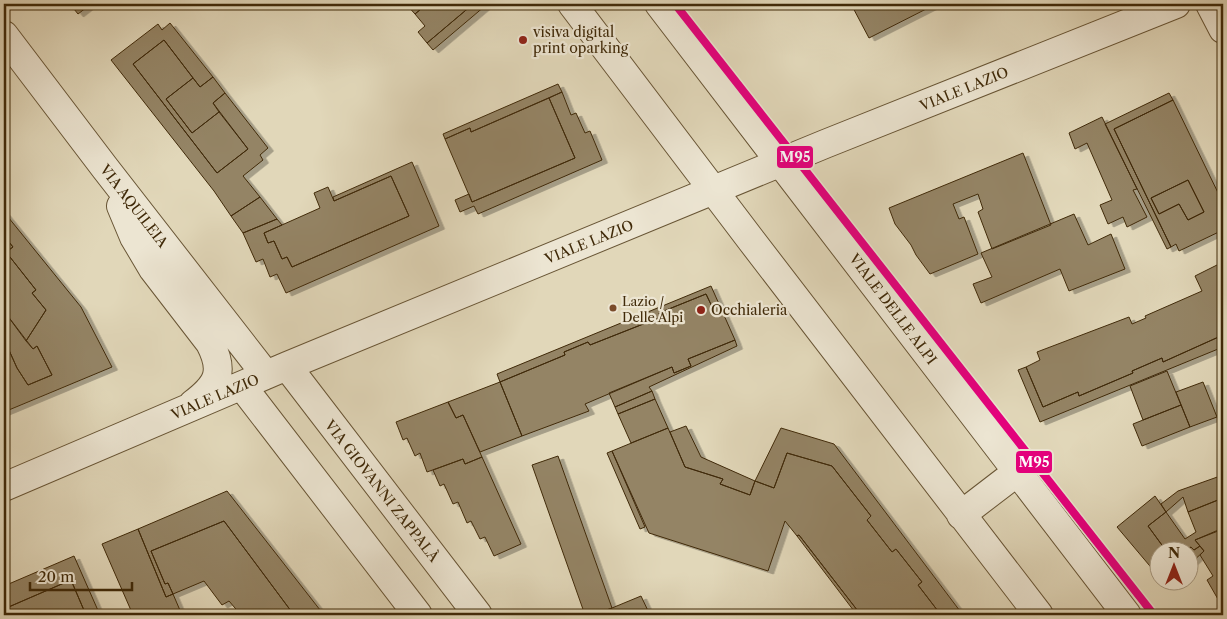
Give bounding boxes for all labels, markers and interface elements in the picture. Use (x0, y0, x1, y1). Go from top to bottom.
place label: visiva digital print oparking (532, 23, 629, 57)
marker: visiva digital print oparking (517, 34, 529, 46)
street label: VIALE LAZIO (916, 63, 1011, 115)
line badge: M95 (776, 145, 814, 169)
text: M95 (780, 148, 811, 166)
street label: VIA AQUILEIA (95, 160, 172, 252)
street label: VIALE LAZIO (541, 216, 636, 268)
street label: VIALE DELLE ALPI (845, 249, 941, 368)
place label: Lazio / Delle Alpi (622, 293, 683, 325)
place label: Occhialeria (711, 301, 788, 319)
marker: Lazio / Delle Alpi (608, 303, 618, 313)
marker: Occhialeria (695, 304, 707, 316)
street label: VIALE LAZIO (167, 370, 262, 424)
street label: VIA GIOVANNI ZAPPALÀ (320, 416, 443, 566)
line badge: M95 (1015, 450, 1053, 474)
text: M95 (1019, 453, 1050, 471)
north arrow (1150, 542, 1200, 592)
text: N (1168, 544, 1180, 562)
scale bar (30, 559, 132, 591)
text: 20 m (38, 567, 74, 586)

